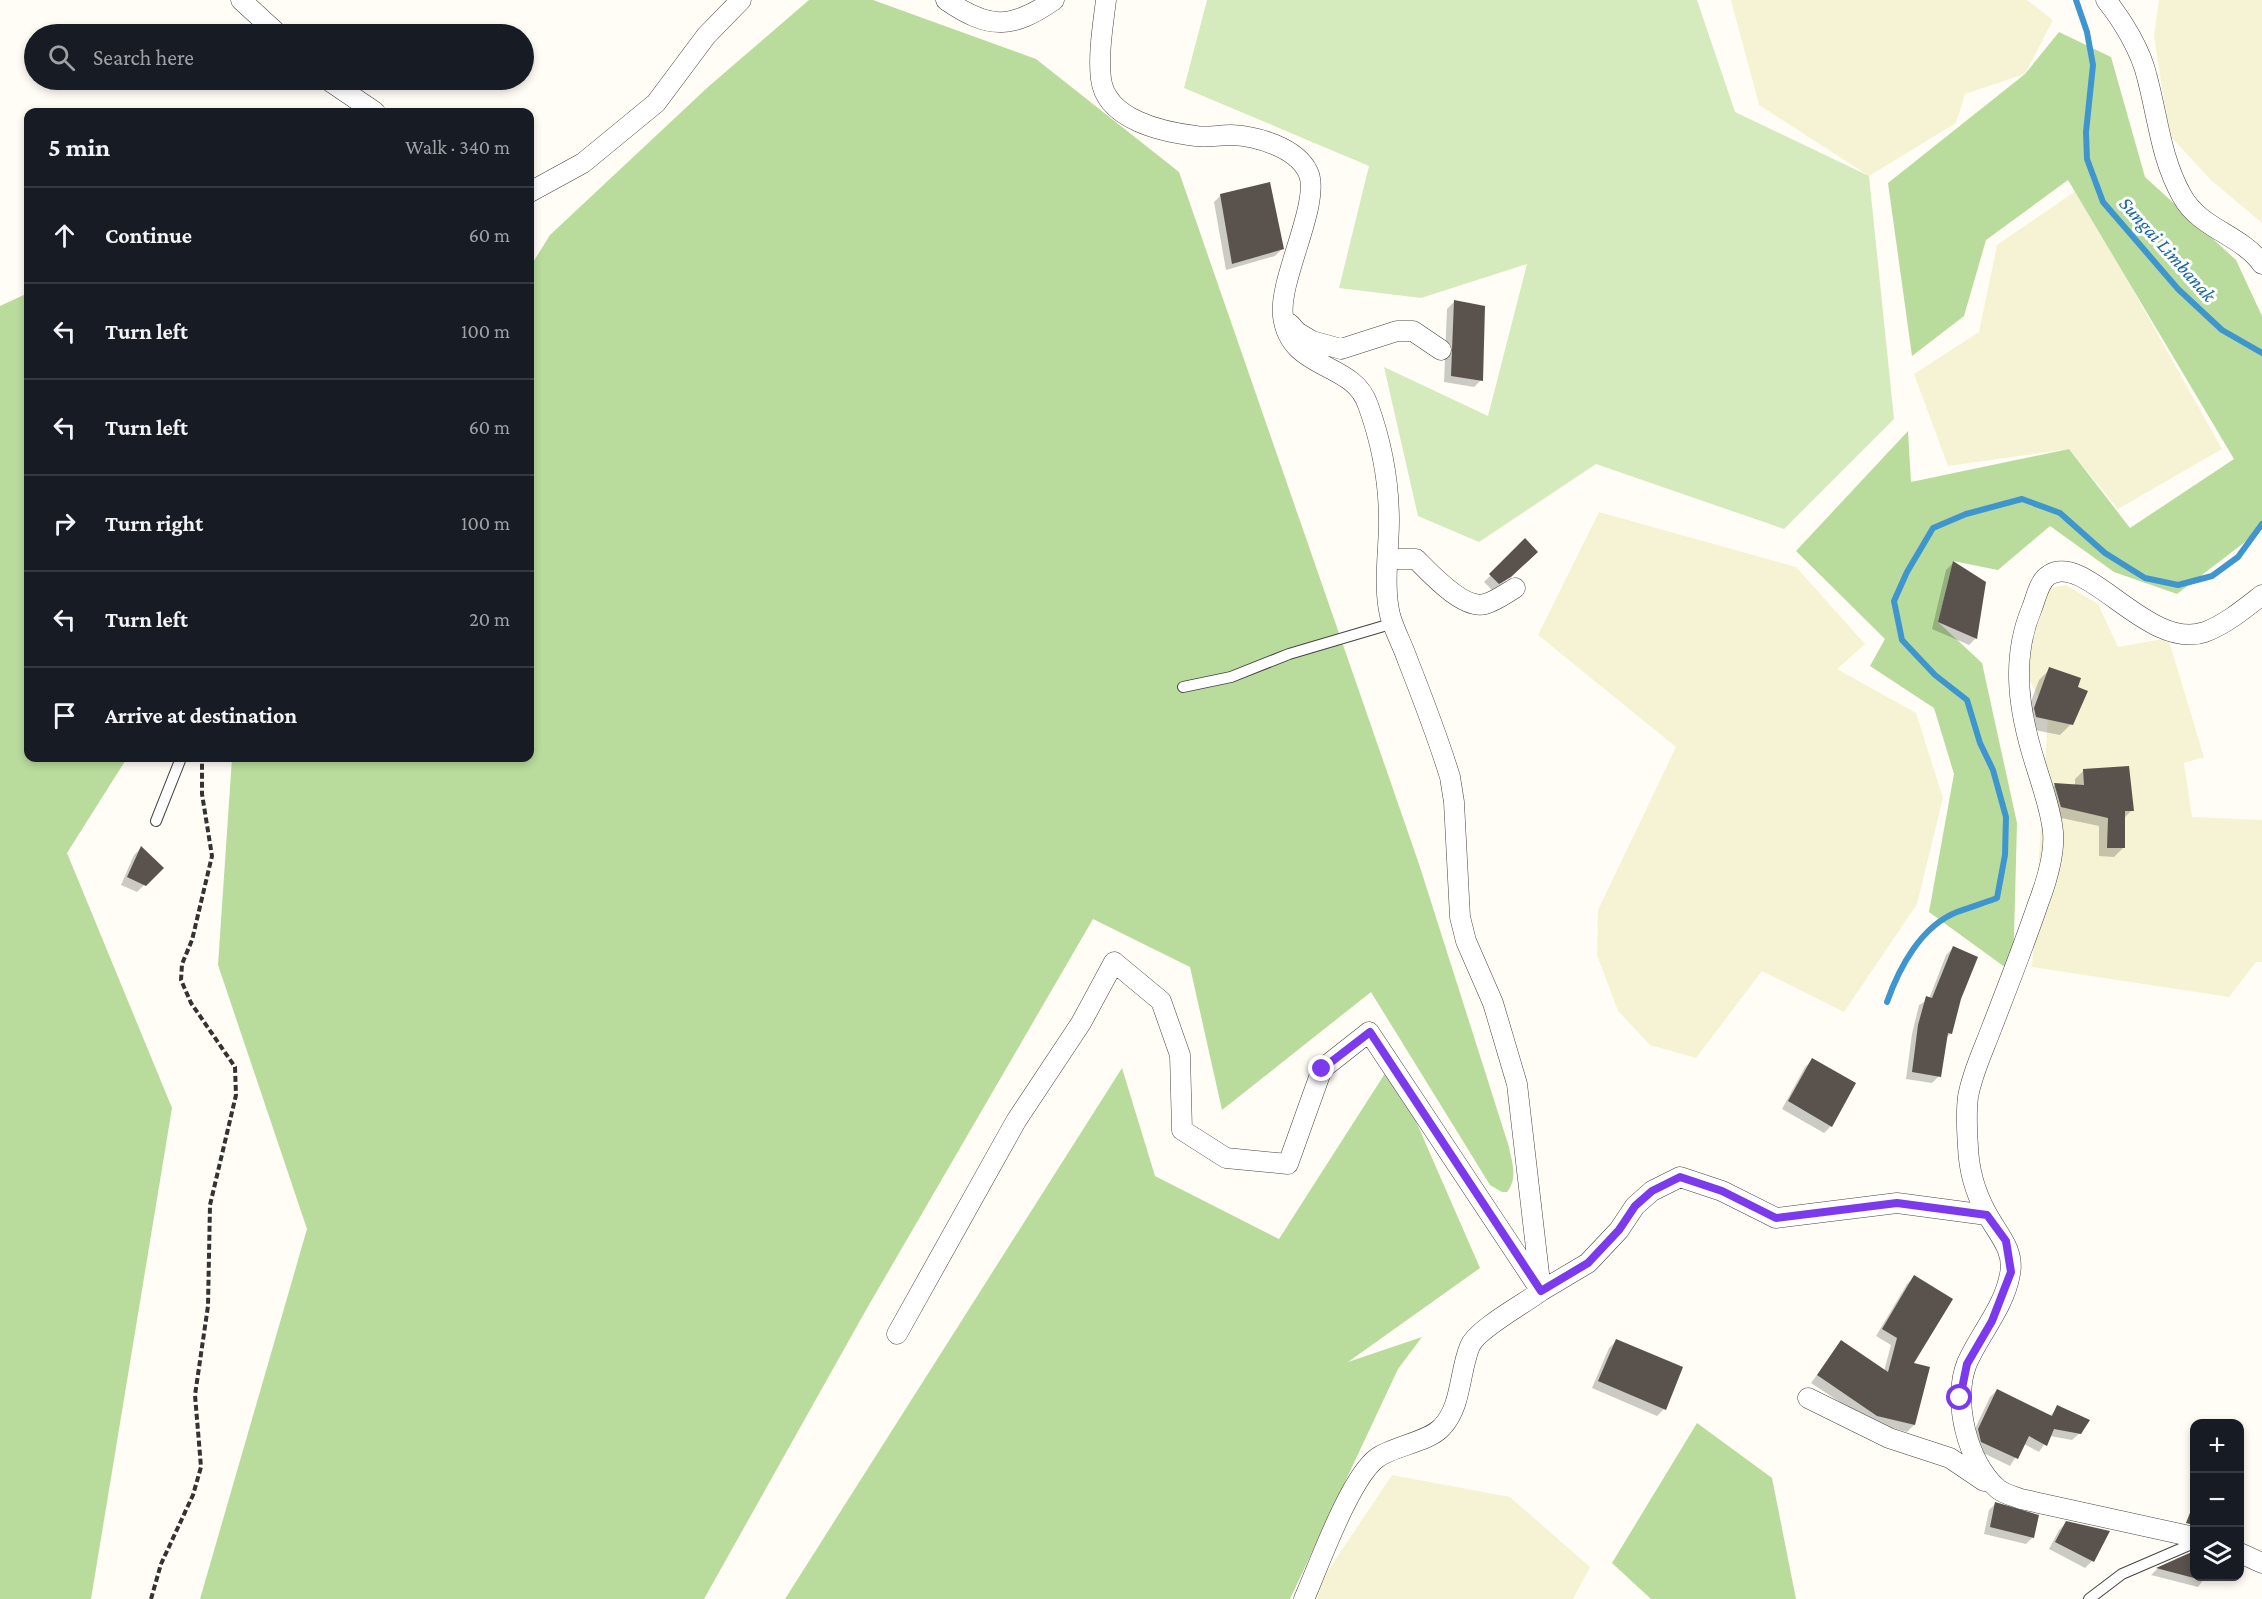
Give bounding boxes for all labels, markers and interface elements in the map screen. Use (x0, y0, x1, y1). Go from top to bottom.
search box (24, 24, 534, 90)
icon: search (45, 41, 78, 74)
text: Search here (93, 45, 194, 70)
text: 5 min (48, 133, 110, 162)
text: Walk · 340 m (405, 136, 510, 158)
water label: Sungai Limbanak (2114, 192, 2222, 308)
icon: ahead (48, 219, 81, 252)
text: Continue (105, 223, 192, 248)
text: 60 m (469, 224, 510, 246)
icon: left (48, 315, 81, 348)
text: Turn left (105, 319, 188, 344)
text: 100 m (461, 320, 510, 342)
icon: left (48, 411, 81, 444)
text: Turn left (105, 415, 188, 440)
text: 60 m (469, 416, 510, 438)
icon: right (48, 507, 81, 540)
text: Turn right (105, 511, 203, 536)
text: 100 m (461, 512, 510, 534)
icon: left (48, 603, 81, 636)
text: Turn left (105, 607, 188, 632)
text: 20 m (469, 608, 510, 630)
icon: arrive (48, 699, 81, 732)
text: Arrive at destination (105, 703, 297, 728)
route end (1308, 1055, 1334, 1081)
route start (1946, 1384, 1972, 1410)
map controls (2190, 1419, 2244, 1581)
button: + (2190, 1419, 2244, 1473)
button: − (2190, 1473, 2244, 1527)
button: layers (2190, 1527, 2244, 1581)

